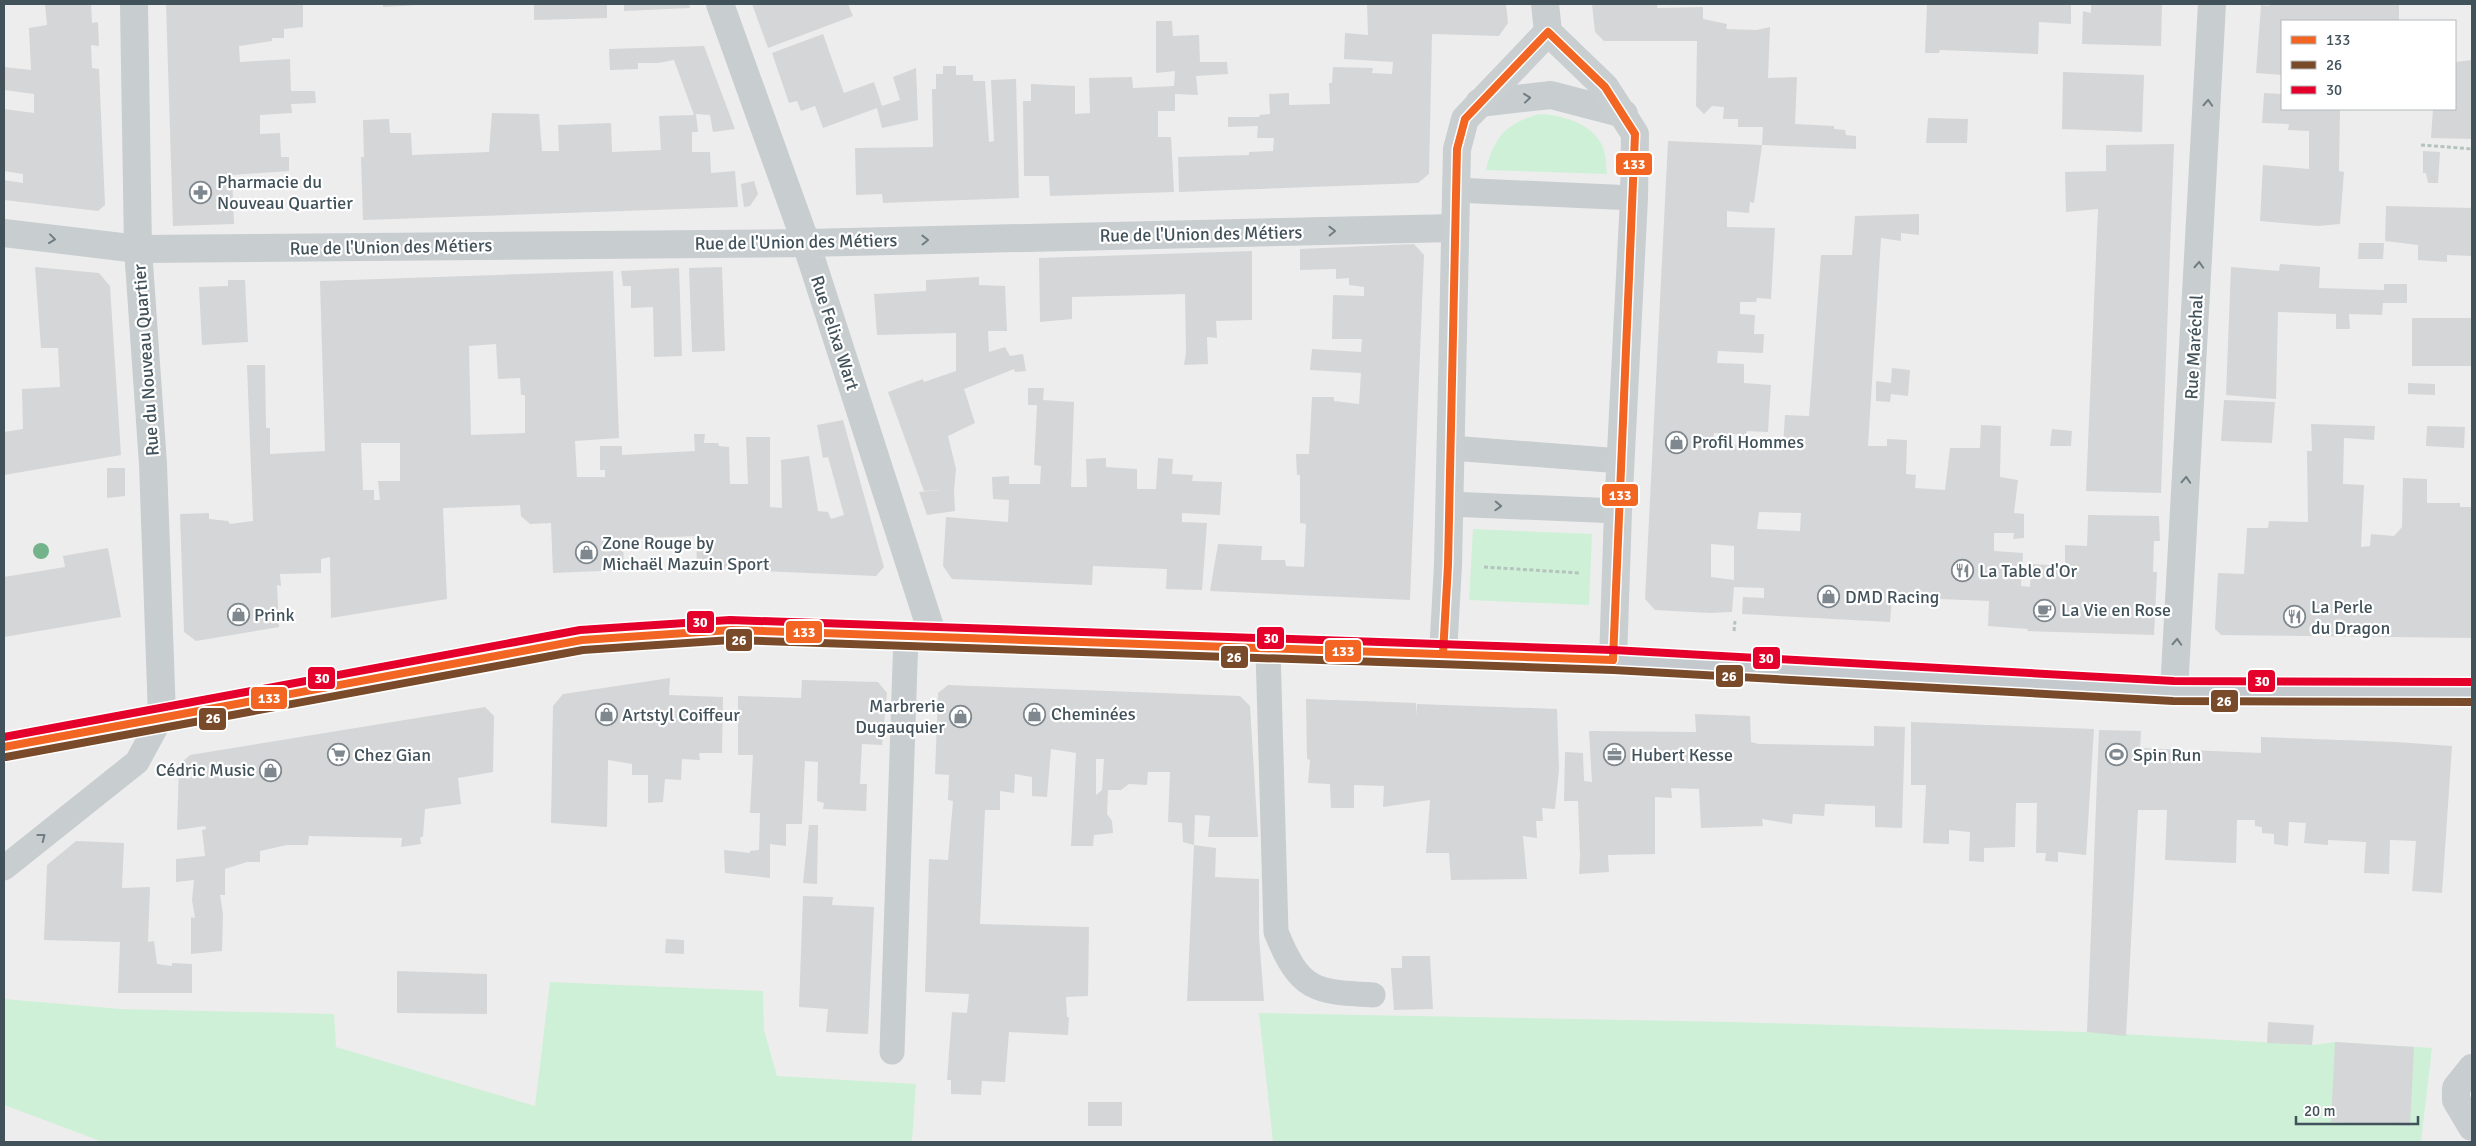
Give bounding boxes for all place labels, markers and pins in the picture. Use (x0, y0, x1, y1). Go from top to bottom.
place label: Pharmacie du Nouveau Quartier (217, 171, 353, 214)
pharmacy icon: Pharmacie du Nouveau Quartier (189, 180, 213, 204)
shop icon: Profil Hommes (1664, 430, 1688, 454)
place label: Profil Hommes (1692, 431, 1804, 453)
place label: Zone Rouge by Michaël Mazuin Sport (602, 532, 769, 575)
shop icon: Zone Rouge by Michaël Mazuin Sport (574, 541, 598, 565)
restaurant icon: La Table d'Or (1951, 559, 1975, 583)
place label: La Table d'Or (1979, 560, 2078, 582)
shop icon: DMD Racing (1817, 585, 1841, 609)
place label: DMD Racing (1845, 586, 1939, 608)
place label: La Perle du Dragon (2311, 596, 2390, 639)
cafe icon: La Vie en Rose (2033, 598, 2057, 622)
place label: La Vie en Rose (2061, 599, 2171, 621)
shop icon: Prink (226, 603, 250, 627)
place label: Prink (254, 604, 295, 626)
restaurant icon: La Perle du Dragon (2283, 605, 2307, 629)
place label: Marbrerie Dugauquier (855, 695, 945, 738)
shop icon: Cheminées (1023, 702, 1047, 726)
shop icon: Artstyl Coiffeur (594, 703, 618, 727)
place label: Cheminées (1051, 703, 1136, 725)
place label: Artstyl Coiffeur (622, 704, 740, 726)
shop icon: Marbrerie Dugauquier (949, 704, 973, 728)
supermarket icon: Chez Gian (326, 743, 350, 767)
office icon: Hubert Kesse (1603, 743, 1627, 767)
sports icon: Spin Run (2105, 743, 2129, 767)
place label: Chez Gian (354, 744, 431, 766)
place label: Hubert Kesse (1631, 744, 1733, 766)
place label: Spin Run (2133, 744, 2201, 766)
shop icon: Cédric Music (259, 758, 283, 782)
place label: Cédric Music (156, 759, 255, 781)

